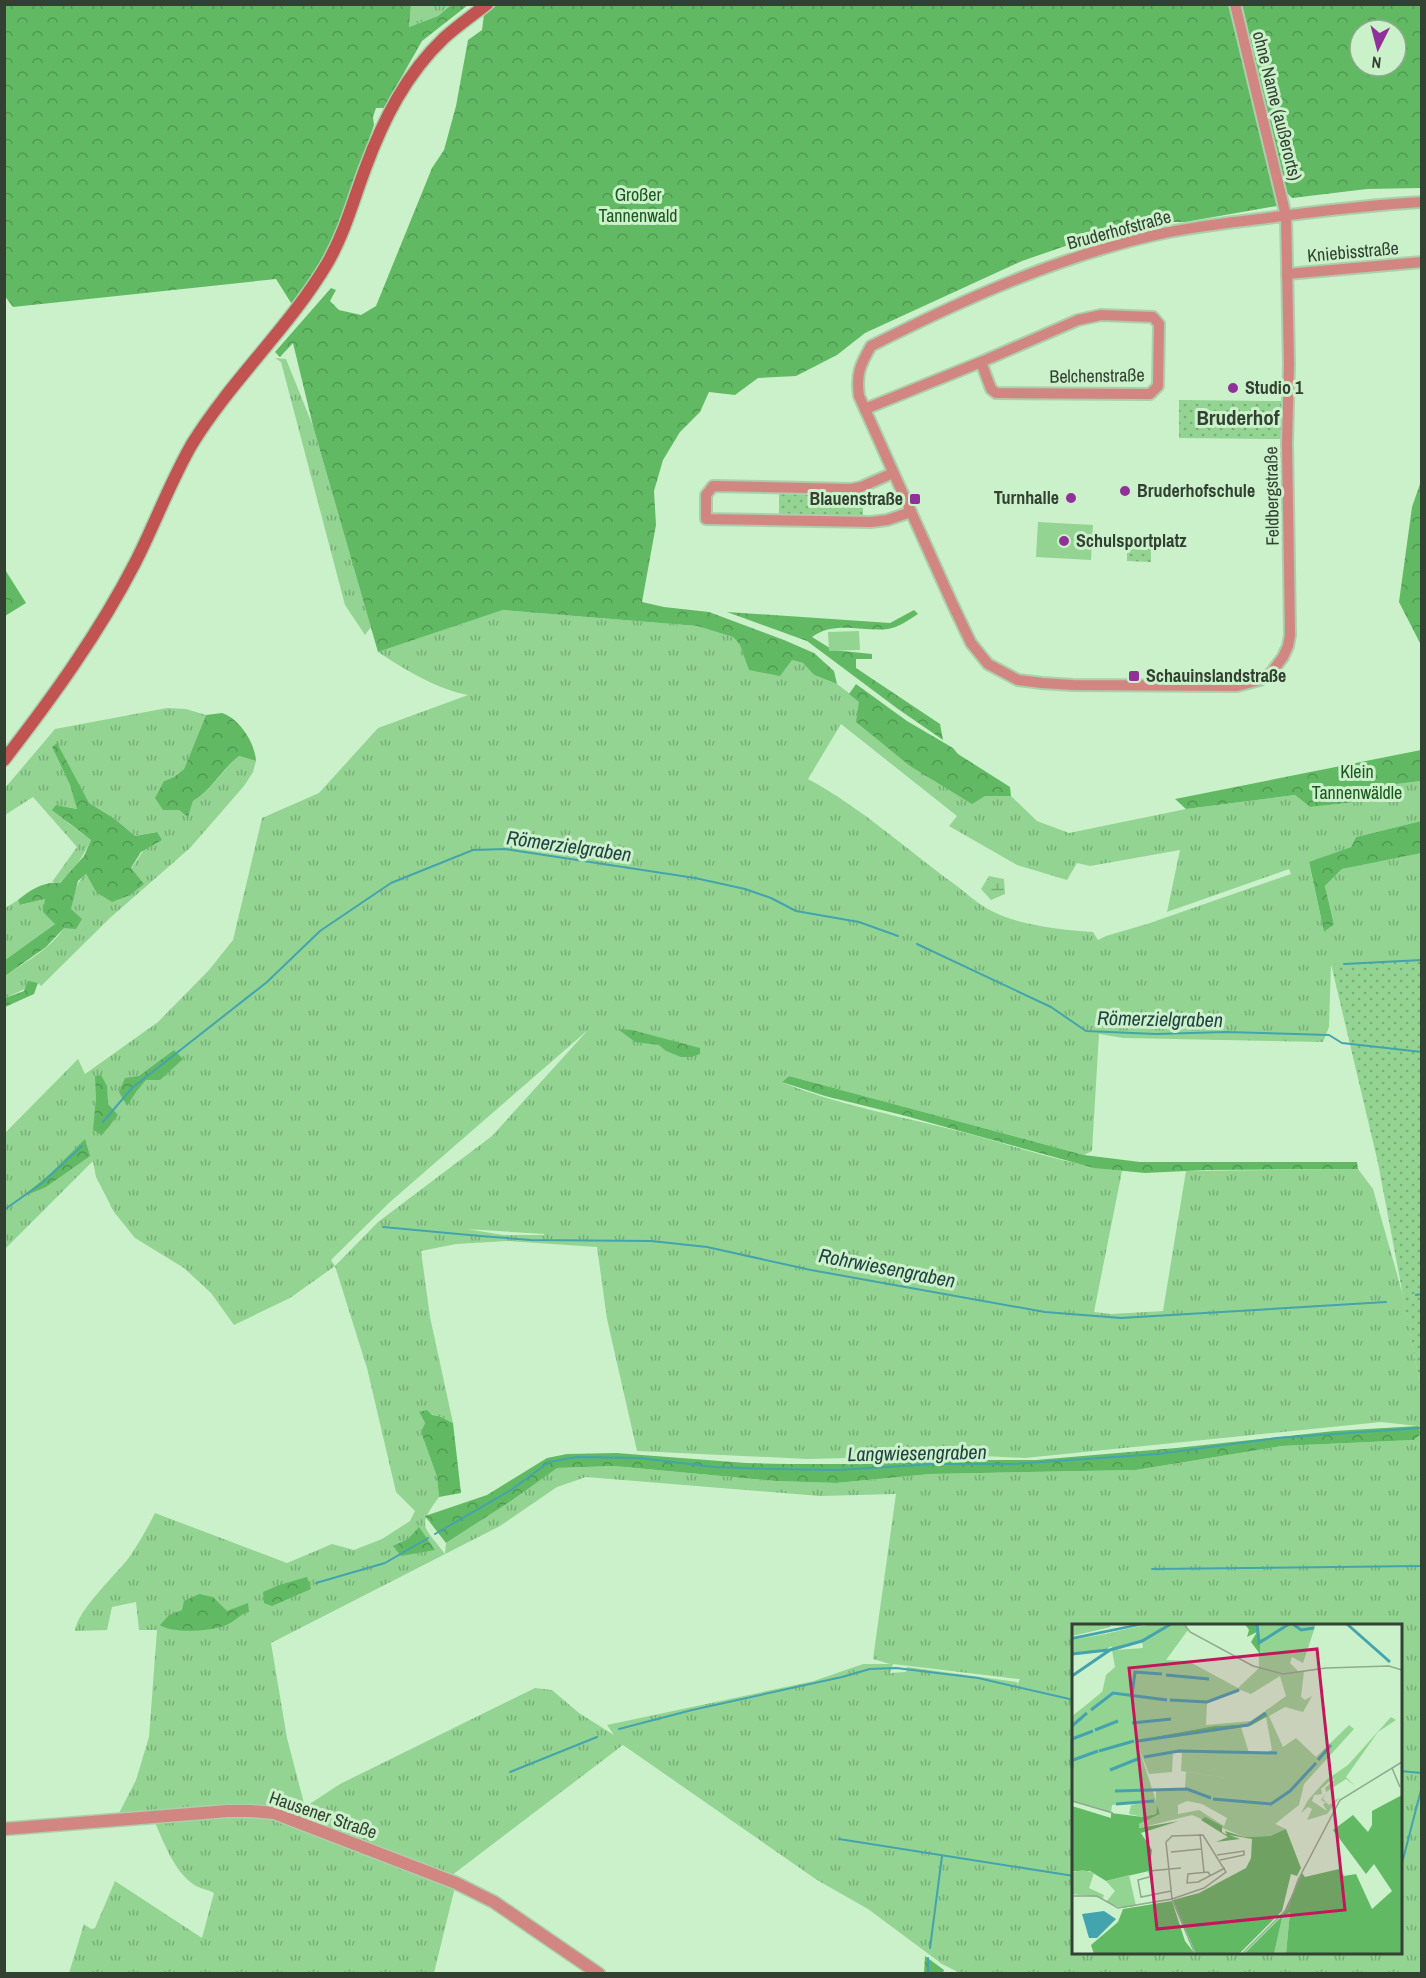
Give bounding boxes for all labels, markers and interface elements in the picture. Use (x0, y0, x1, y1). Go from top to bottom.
north arrow (1348, 18, 1408, 78)
street label: ohne Name (außerorts) (1247, 28, 1308, 183)
text: N (1371, 51, 1382, 74)
park label: Großer Tannenwald (598, 182, 678, 228)
street label: Bruderhofstraße (1064, 204, 1174, 255)
street label: Kniebisstraße (1306, 235, 1400, 268)
street label: Belchenstraße (1049, 362, 1145, 389)
place label: Studio 1 (1245, 375, 1304, 400)
marker: Studio 1 (1226, 381, 1240, 395)
district label: Bruderhof (1196, 403, 1280, 432)
street label: Feldbergstraße (1258, 446, 1285, 546)
place label: Bruderhofschule (1137, 478, 1255, 503)
marker: Bruderhofschule (1118, 484, 1132, 498)
place label: Turnhalle (994, 485, 1059, 510)
place label: Blauenstraße (809, 486, 903, 511)
marker: Turnhalle (1064, 491, 1078, 505)
marker: Blauenstraße (908, 492, 922, 506)
place label: Schulsportplatz (1076, 528, 1187, 553)
marker: Schulsportplatz (1057, 534, 1071, 548)
place label: Schauinslandstraße (1146, 663, 1286, 688)
marker: Schauinslandstraße (1127, 669, 1141, 683)
park label: Klein Tannenwäldle (1312, 759, 1402, 805)
water label: Römerzielgraben (505, 823, 633, 868)
water label: Römerzielgraben (1097, 1004, 1223, 1033)
water label: Rohrwiesengraben (817, 1241, 958, 1294)
water label: Langwiesengraben (847, 1438, 987, 1467)
inset map (1072, 1624, 1402, 1954)
street label: Hausener Straße (266, 1784, 380, 1845)

